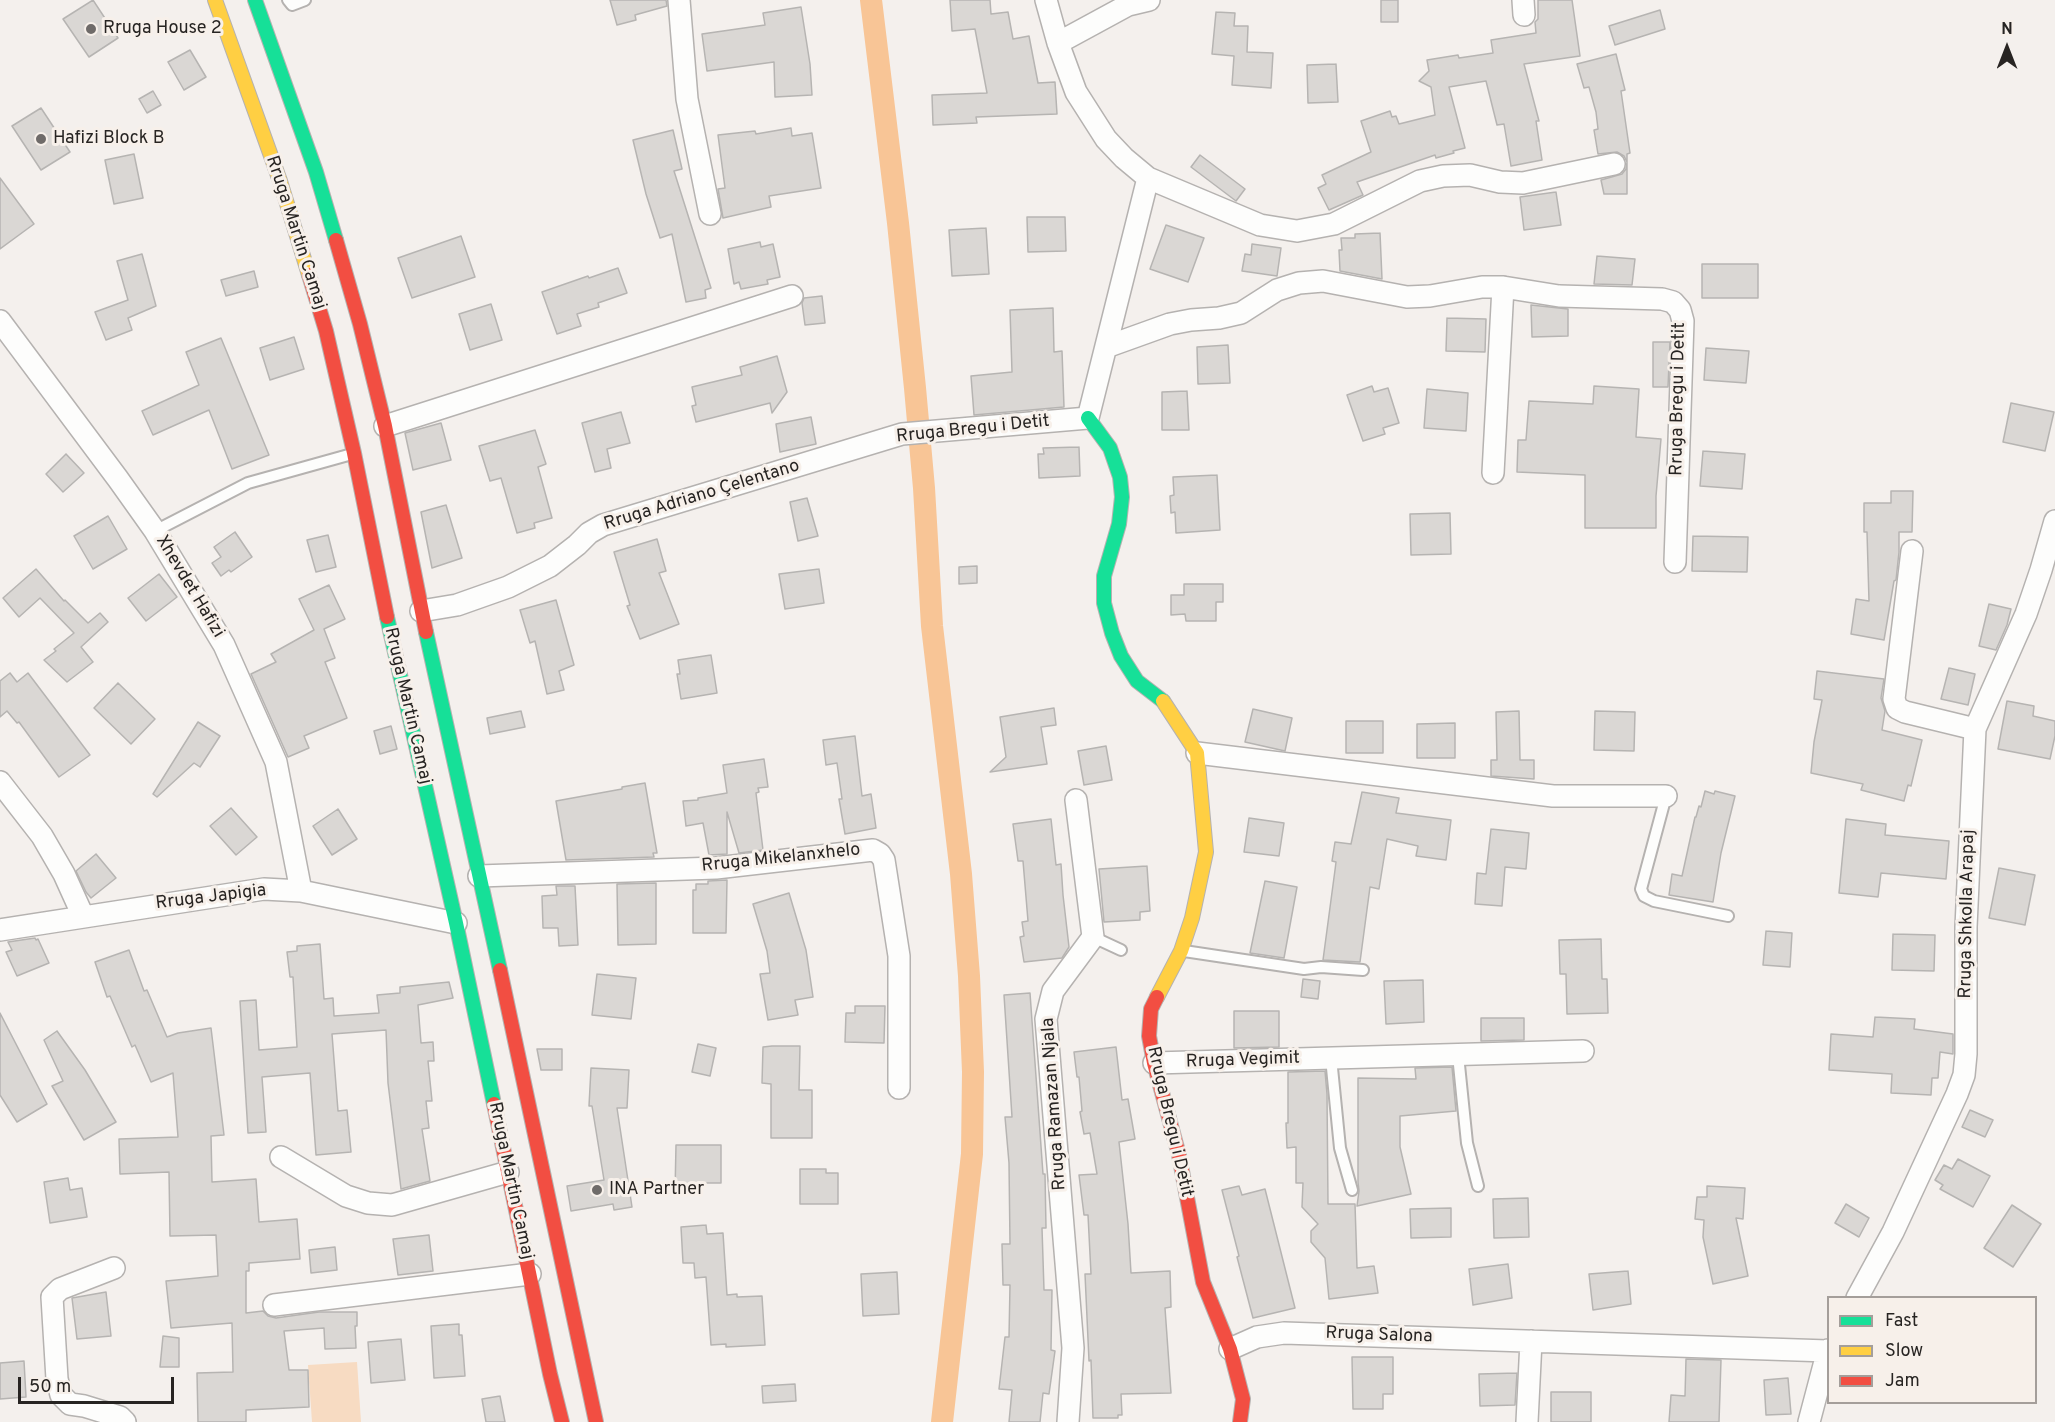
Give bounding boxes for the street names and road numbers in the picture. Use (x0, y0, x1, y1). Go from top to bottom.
street label: Rruga Martin Camaj (260, 153, 330, 313)
street label: Rruga Bregu i Detit (1667, 322, 1691, 476)
street label: Rruga Bregu i Detit (895, 411, 1051, 449)
street label: Rruga Adriano Çelentano (602, 456, 802, 536)
street label: Xhevdet Hafizi (150, 532, 228, 642)
street label: Rruga Martin Camaj (378, 625, 436, 787)
street label: Rruga Shkolla Arapaj (1956, 829, 1980, 999)
street label: Rruga Mikelanxhelo (701, 840, 861, 878)
street label: Rruga Japigia (154, 881, 268, 915)
street label: Rruga Ramazan Njala (1038, 1017, 1072, 1191)
street label: Rruga Bregu i Detit (1141, 1045, 1197, 1199)
street label: Rruga Vegimit (1186, 1048, 1300, 1074)
street label: Rruga Martin Camaj (483, 1100, 537, 1262)
street label: Rruga Salona (1325, 1323, 1433, 1349)

